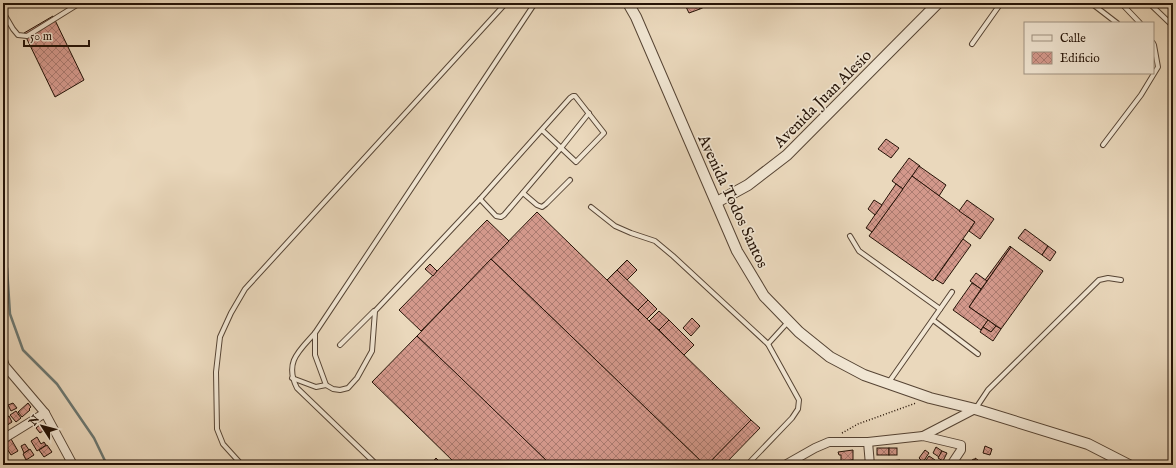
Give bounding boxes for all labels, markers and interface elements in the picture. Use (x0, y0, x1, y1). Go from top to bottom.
scale bar (24, 22, 89, 48)
legend (1024, 22, 1154, 74)
text: 50 m (30, 29, 52, 44)
text: Calle (1060, 31, 1086, 46)
street label: Avenida Juan Alesio (769, 46, 877, 153)
text: Edificio (1060, 51, 1100, 66)
street label: Avenida Todos Santos (692, 131, 772, 272)
north arrow (22, 406, 62, 446)
text: N (26, 412, 43, 429)

